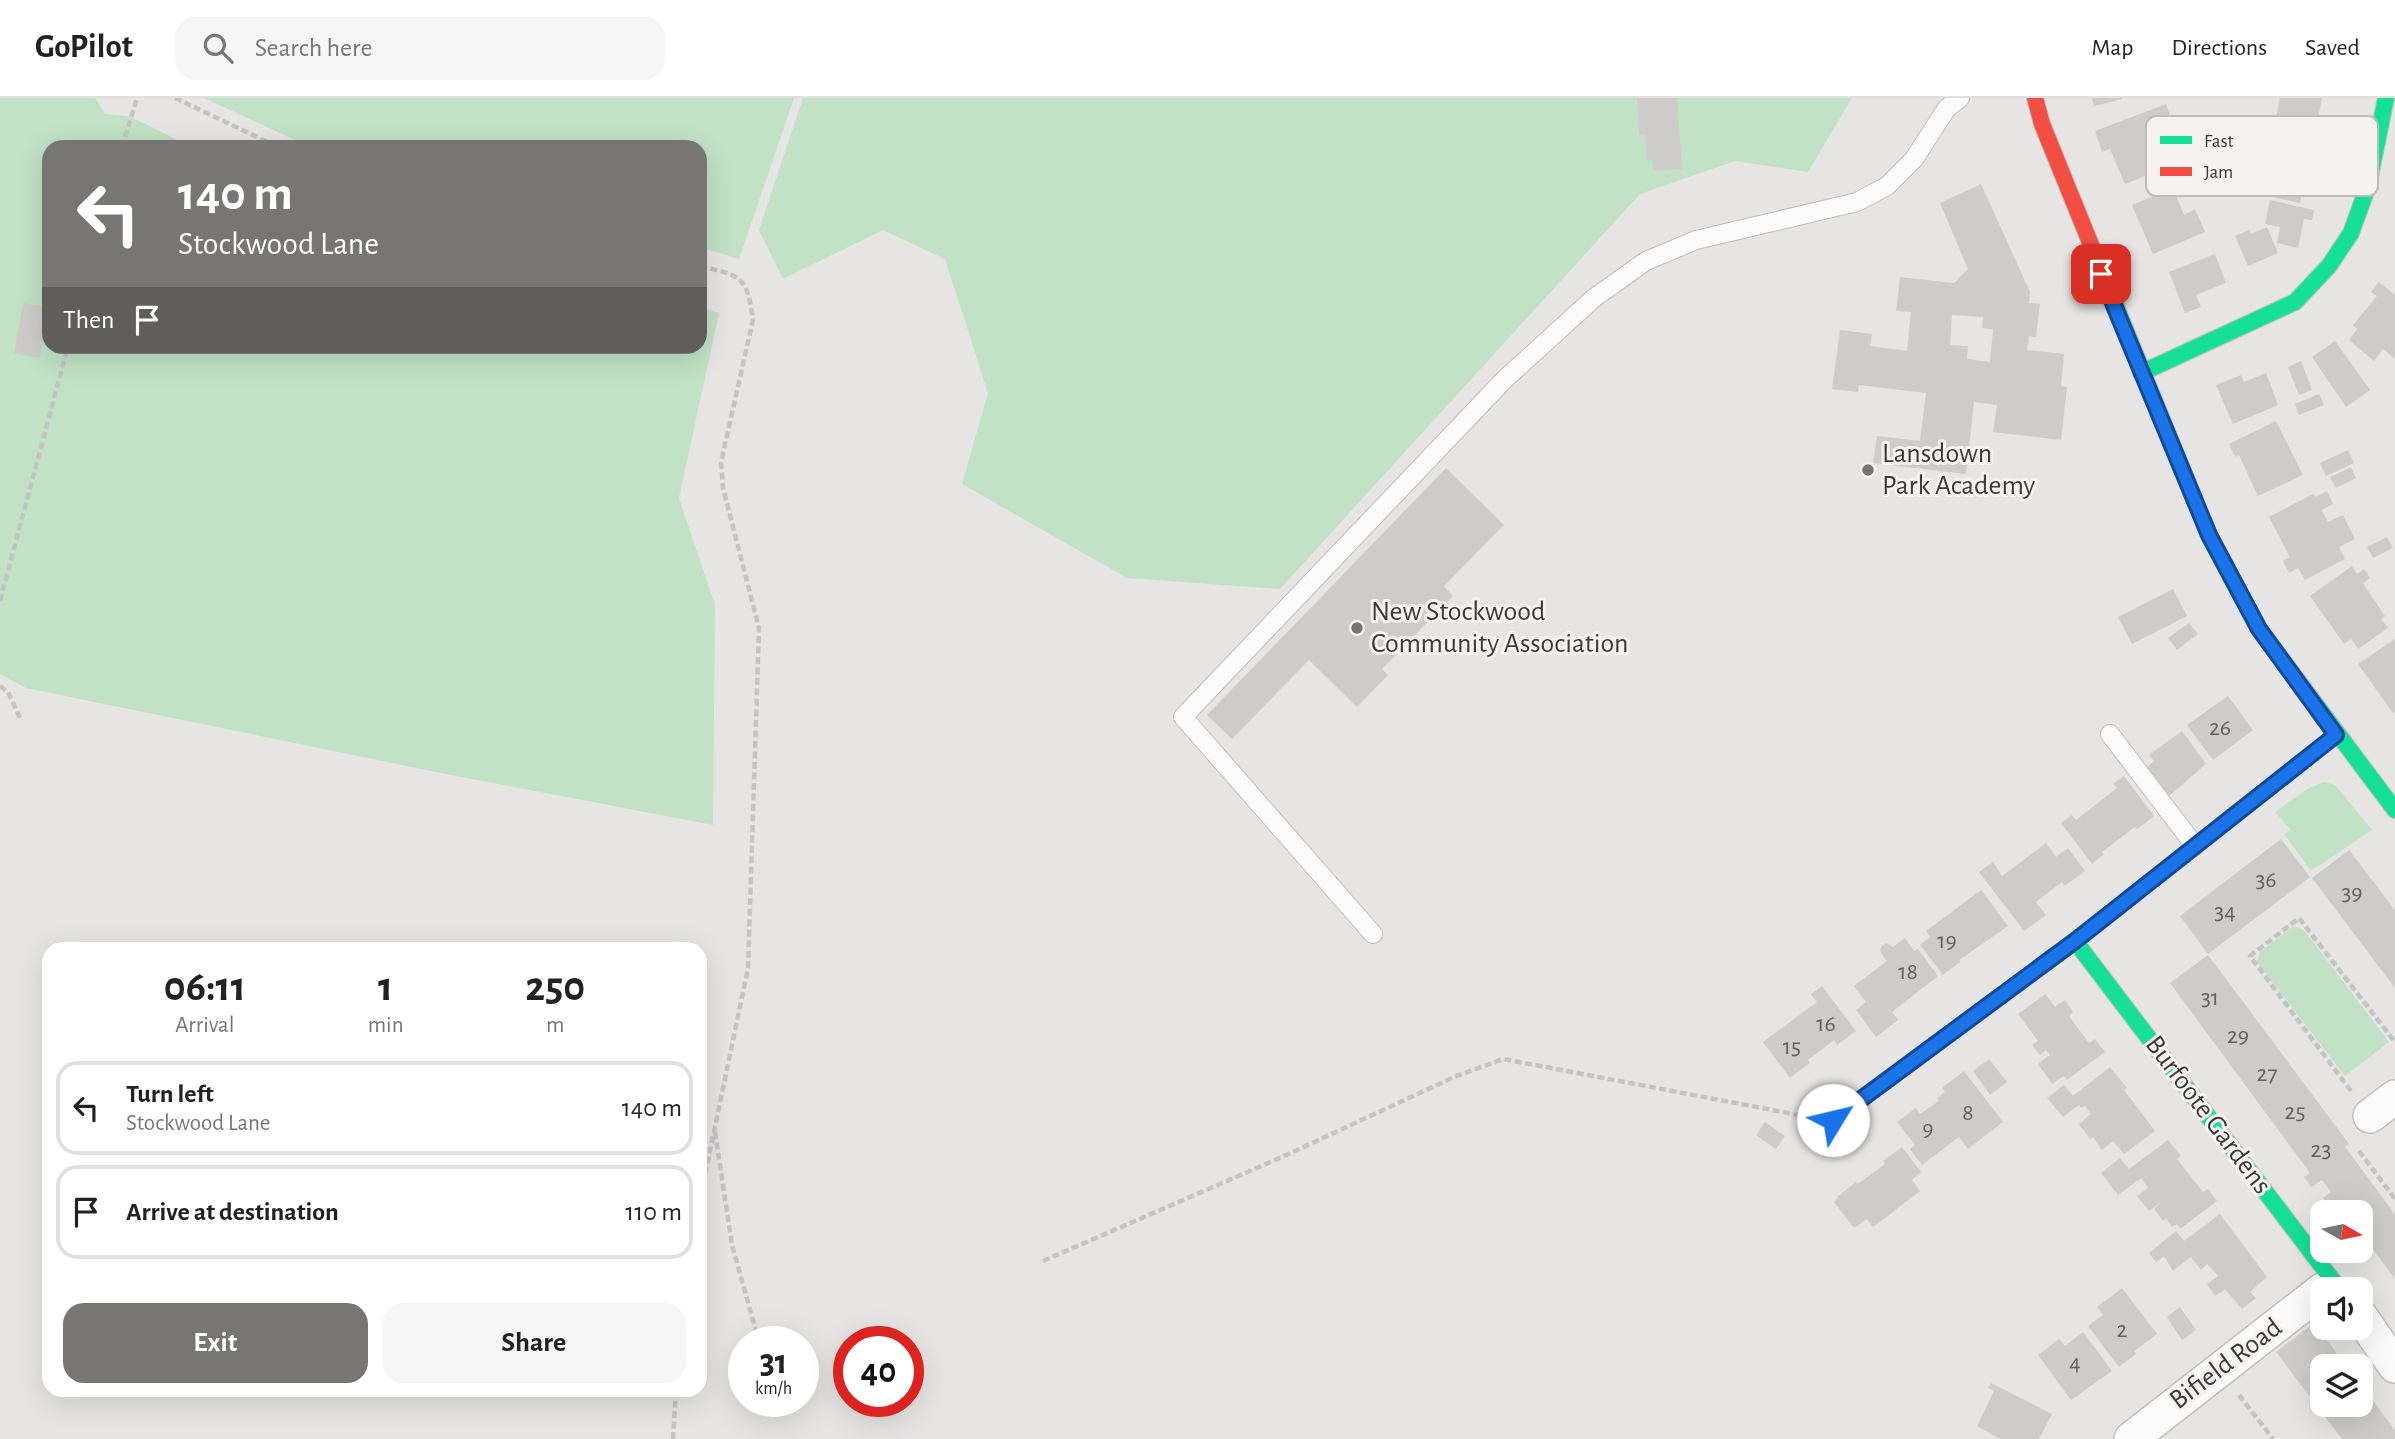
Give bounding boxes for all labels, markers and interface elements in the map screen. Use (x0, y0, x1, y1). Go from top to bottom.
search box (175, 17, 665, 80)
icon: search (199, 29, 237, 67)
text: GoPilot (35, 31, 133, 64)
text: Search here (255, 35, 372, 61)
text: Map (2091, 36, 2133, 60)
text: Directions (2171, 36, 2267, 60)
text: Saved (2305, 36, 2360, 60)
legend (2146, 116, 2378, 196)
text: Fast (2204, 132, 2234, 151)
text: Jam (2204, 163, 2233, 182)
icon: left (63, 168, 154, 259)
text: 140 m (178, 170, 293, 219)
text: Stockwood Lane (178, 228, 379, 260)
pin (2071, 244, 2131, 304)
icon: arrive (2082, 255, 2120, 293)
icon: arrive (128, 301, 166, 339)
text: Then (63, 307, 114, 333)
place label: Lansdown Park Academy (1882, 440, 2035, 500)
marker: Lansdown Park Academy (1860, 462, 1876, 478)
place label: New Stockwood Community Association (1371, 598, 1629, 658)
marker: New Stockwood Community Association (1349, 620, 1365, 636)
house number: 26 (2209, 716, 2231, 740)
house number: 36 (2255, 868, 2277, 892)
house number: 39 (2341, 881, 2363, 905)
house number: 34 (2214, 900, 2236, 924)
house number: 19 (1937, 929, 1957, 953)
house number: 18 (1898, 960, 1918, 984)
text: 06:11 (164, 966, 246, 1008)
text: 1 (378, 966, 393, 1008)
text: 250 (525, 966, 585, 1008)
house number: 31 (2201, 986, 2219, 1010)
house number: 16 (1816, 1012, 1836, 1036)
text: Arrival (175, 1014, 234, 1037)
text: min (368, 1014, 404, 1037)
text: m (546, 1014, 564, 1037)
house number: 29 (2227, 1024, 2249, 1048)
street label: Burfoote Gardens (2140, 1031, 2276, 1199)
house number: 15 (1783, 1035, 1801, 1059)
house number: 27 (2257, 1062, 2277, 1086)
text: Turn left (126, 1081, 214, 1107)
position arrow (1796, 1083, 1870, 1157)
icon: left (67, 1089, 105, 1127)
text: 140 m (622, 1095, 682, 1121)
house number: 25 (2285, 1100, 2305, 1124)
house number: 8 (1962, 1101, 1974, 1125)
text: Stockwood Lane (126, 1112, 270, 1135)
house number: 9 (1922, 1117, 1934, 1141)
house number: 23 (2311, 1138, 2331, 1162)
icon: arrive (67, 1193, 105, 1231)
text: Arrive at destination (126, 1199, 339, 1225)
text: 110 m (625, 1199, 682, 1225)
north arrow (2310, 1200, 2373, 1264)
map controls (2310, 1200, 2373, 1417)
button: sound (2310, 1277, 2373, 1340)
button: Exit (63, 1303, 368, 1383)
button: Share (382, 1303, 686, 1383)
street label: Bifield Road (2165, 1313, 2287, 1415)
house number: 2 (2117, 1318, 2128, 1342)
speed limit sign: 40 (833, 1326, 924, 1417)
text: 31 (760, 1345, 787, 1380)
house number: 4 (2069, 1351, 2081, 1375)
button: layers (2310, 1354, 2373, 1417)
text: km/h (755, 1380, 792, 1398)

